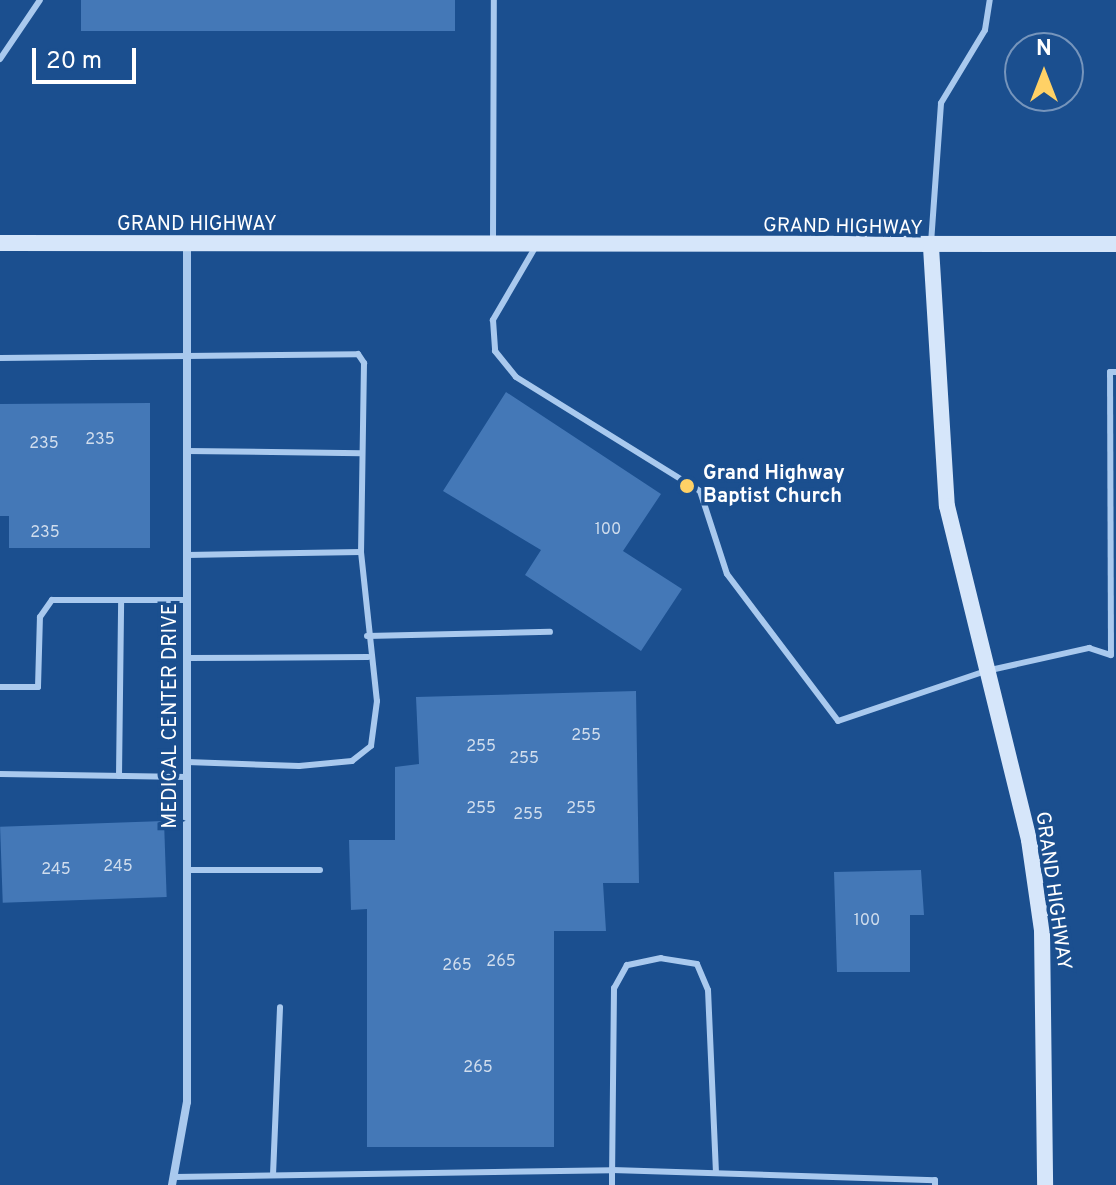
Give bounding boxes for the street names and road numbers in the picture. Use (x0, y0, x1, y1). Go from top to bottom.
street label: GRAND HIGHWAY (117, 213, 277, 237)
street label: GRAND HIGHWAY (763, 215, 923, 241)
street label: MEDICAL CENTER DRIVE (159, 603, 183, 829)
street label: GRAND HIGHWAY (1029, 810, 1075, 972)

